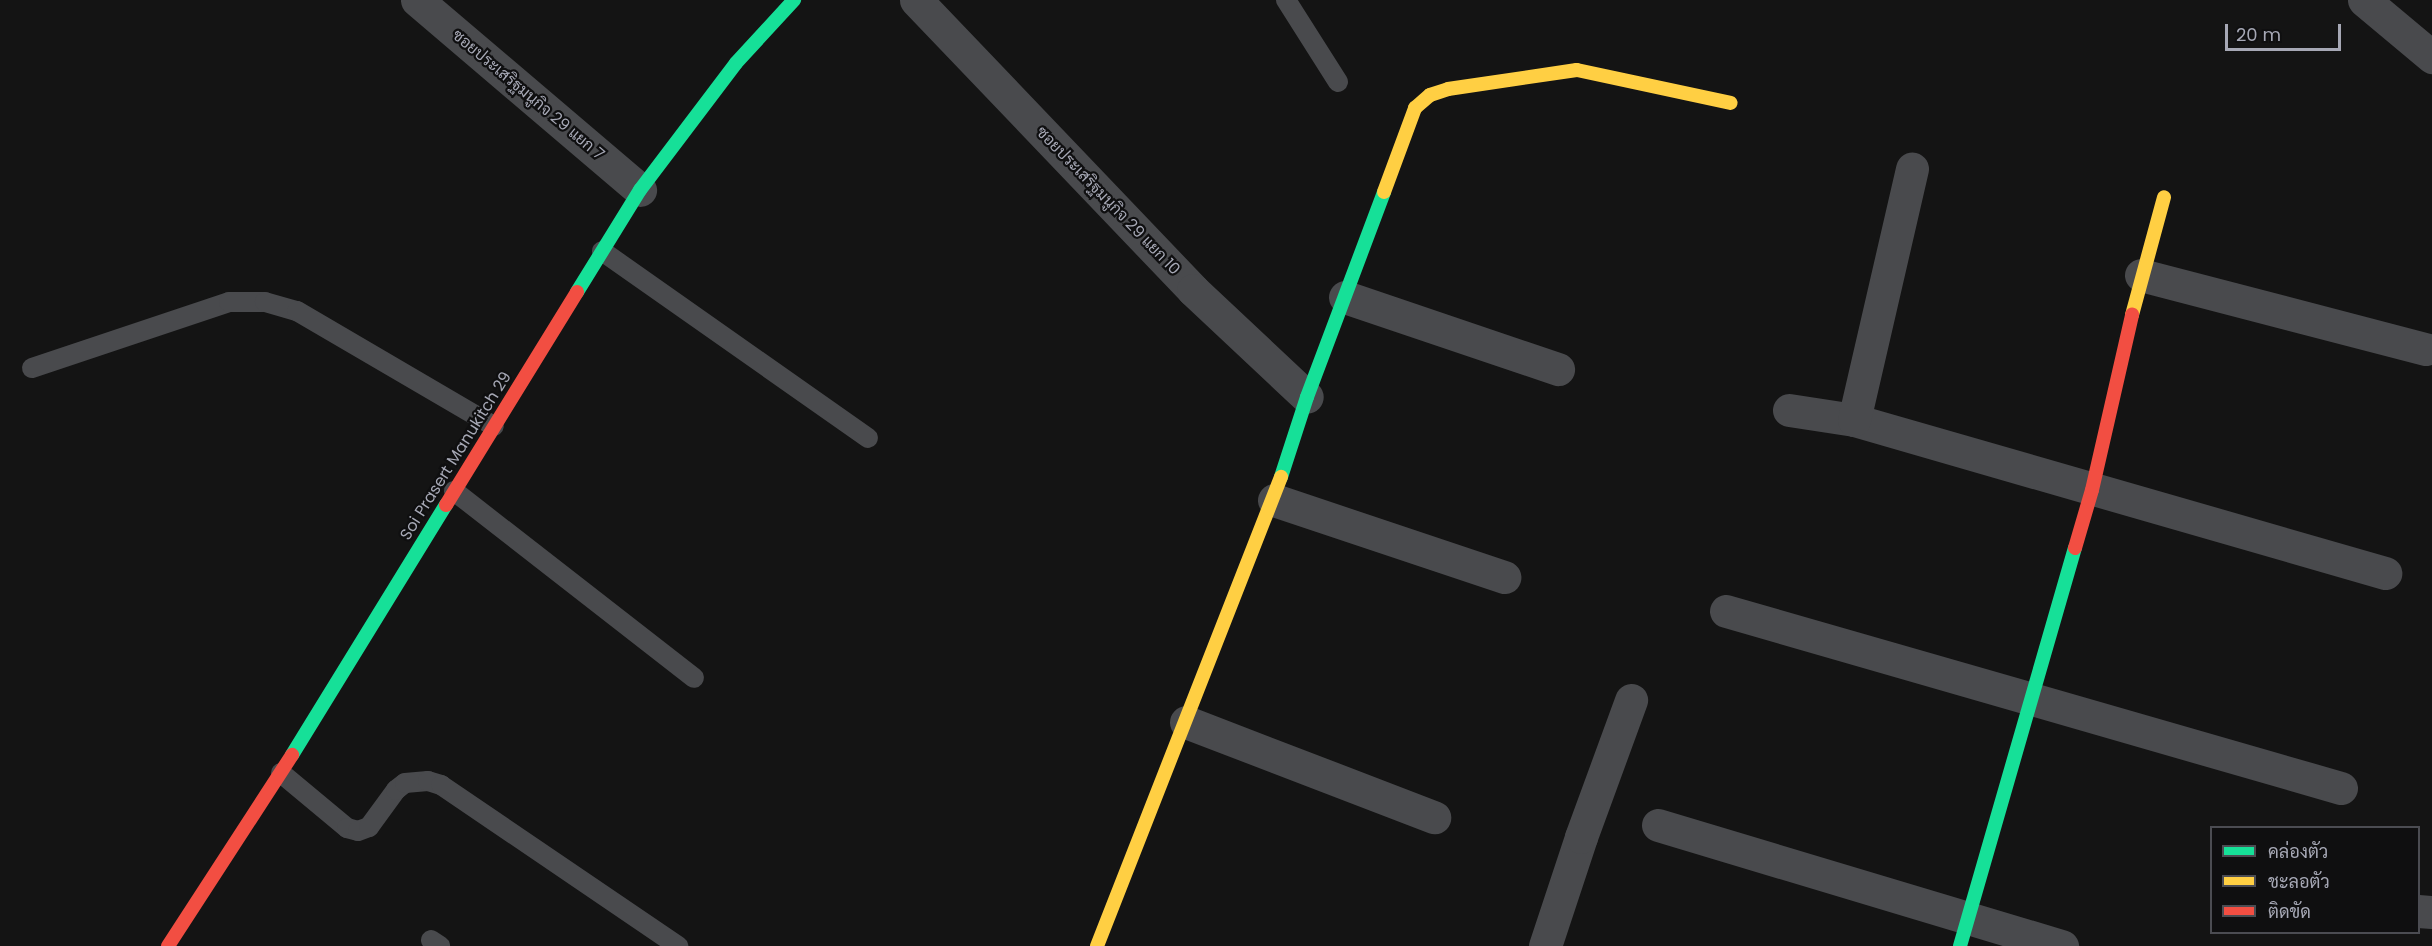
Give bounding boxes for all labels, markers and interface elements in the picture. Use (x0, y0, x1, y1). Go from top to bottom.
scale bar (2228, 12, 2344, 50)
text: 20 m (2236, 22, 2281, 47)
street label: ซอยประเสริฐมนูกิจ 29 แยก 7 (448, 26, 608, 164)
street label: ซอยประเสริฐมนูกิจ 29 แยก 10 (1032, 123, 1184, 279)
street label: Soi Prasert Manukitch 29 (396, 368, 516, 544)
legend (2210, 826, 2420, 934)
text: คล่องตัว (2268, 839, 2328, 864)
text: ชะลอตัว (2268, 869, 2330, 894)
text: ติดขัด (2268, 899, 2311, 924)

